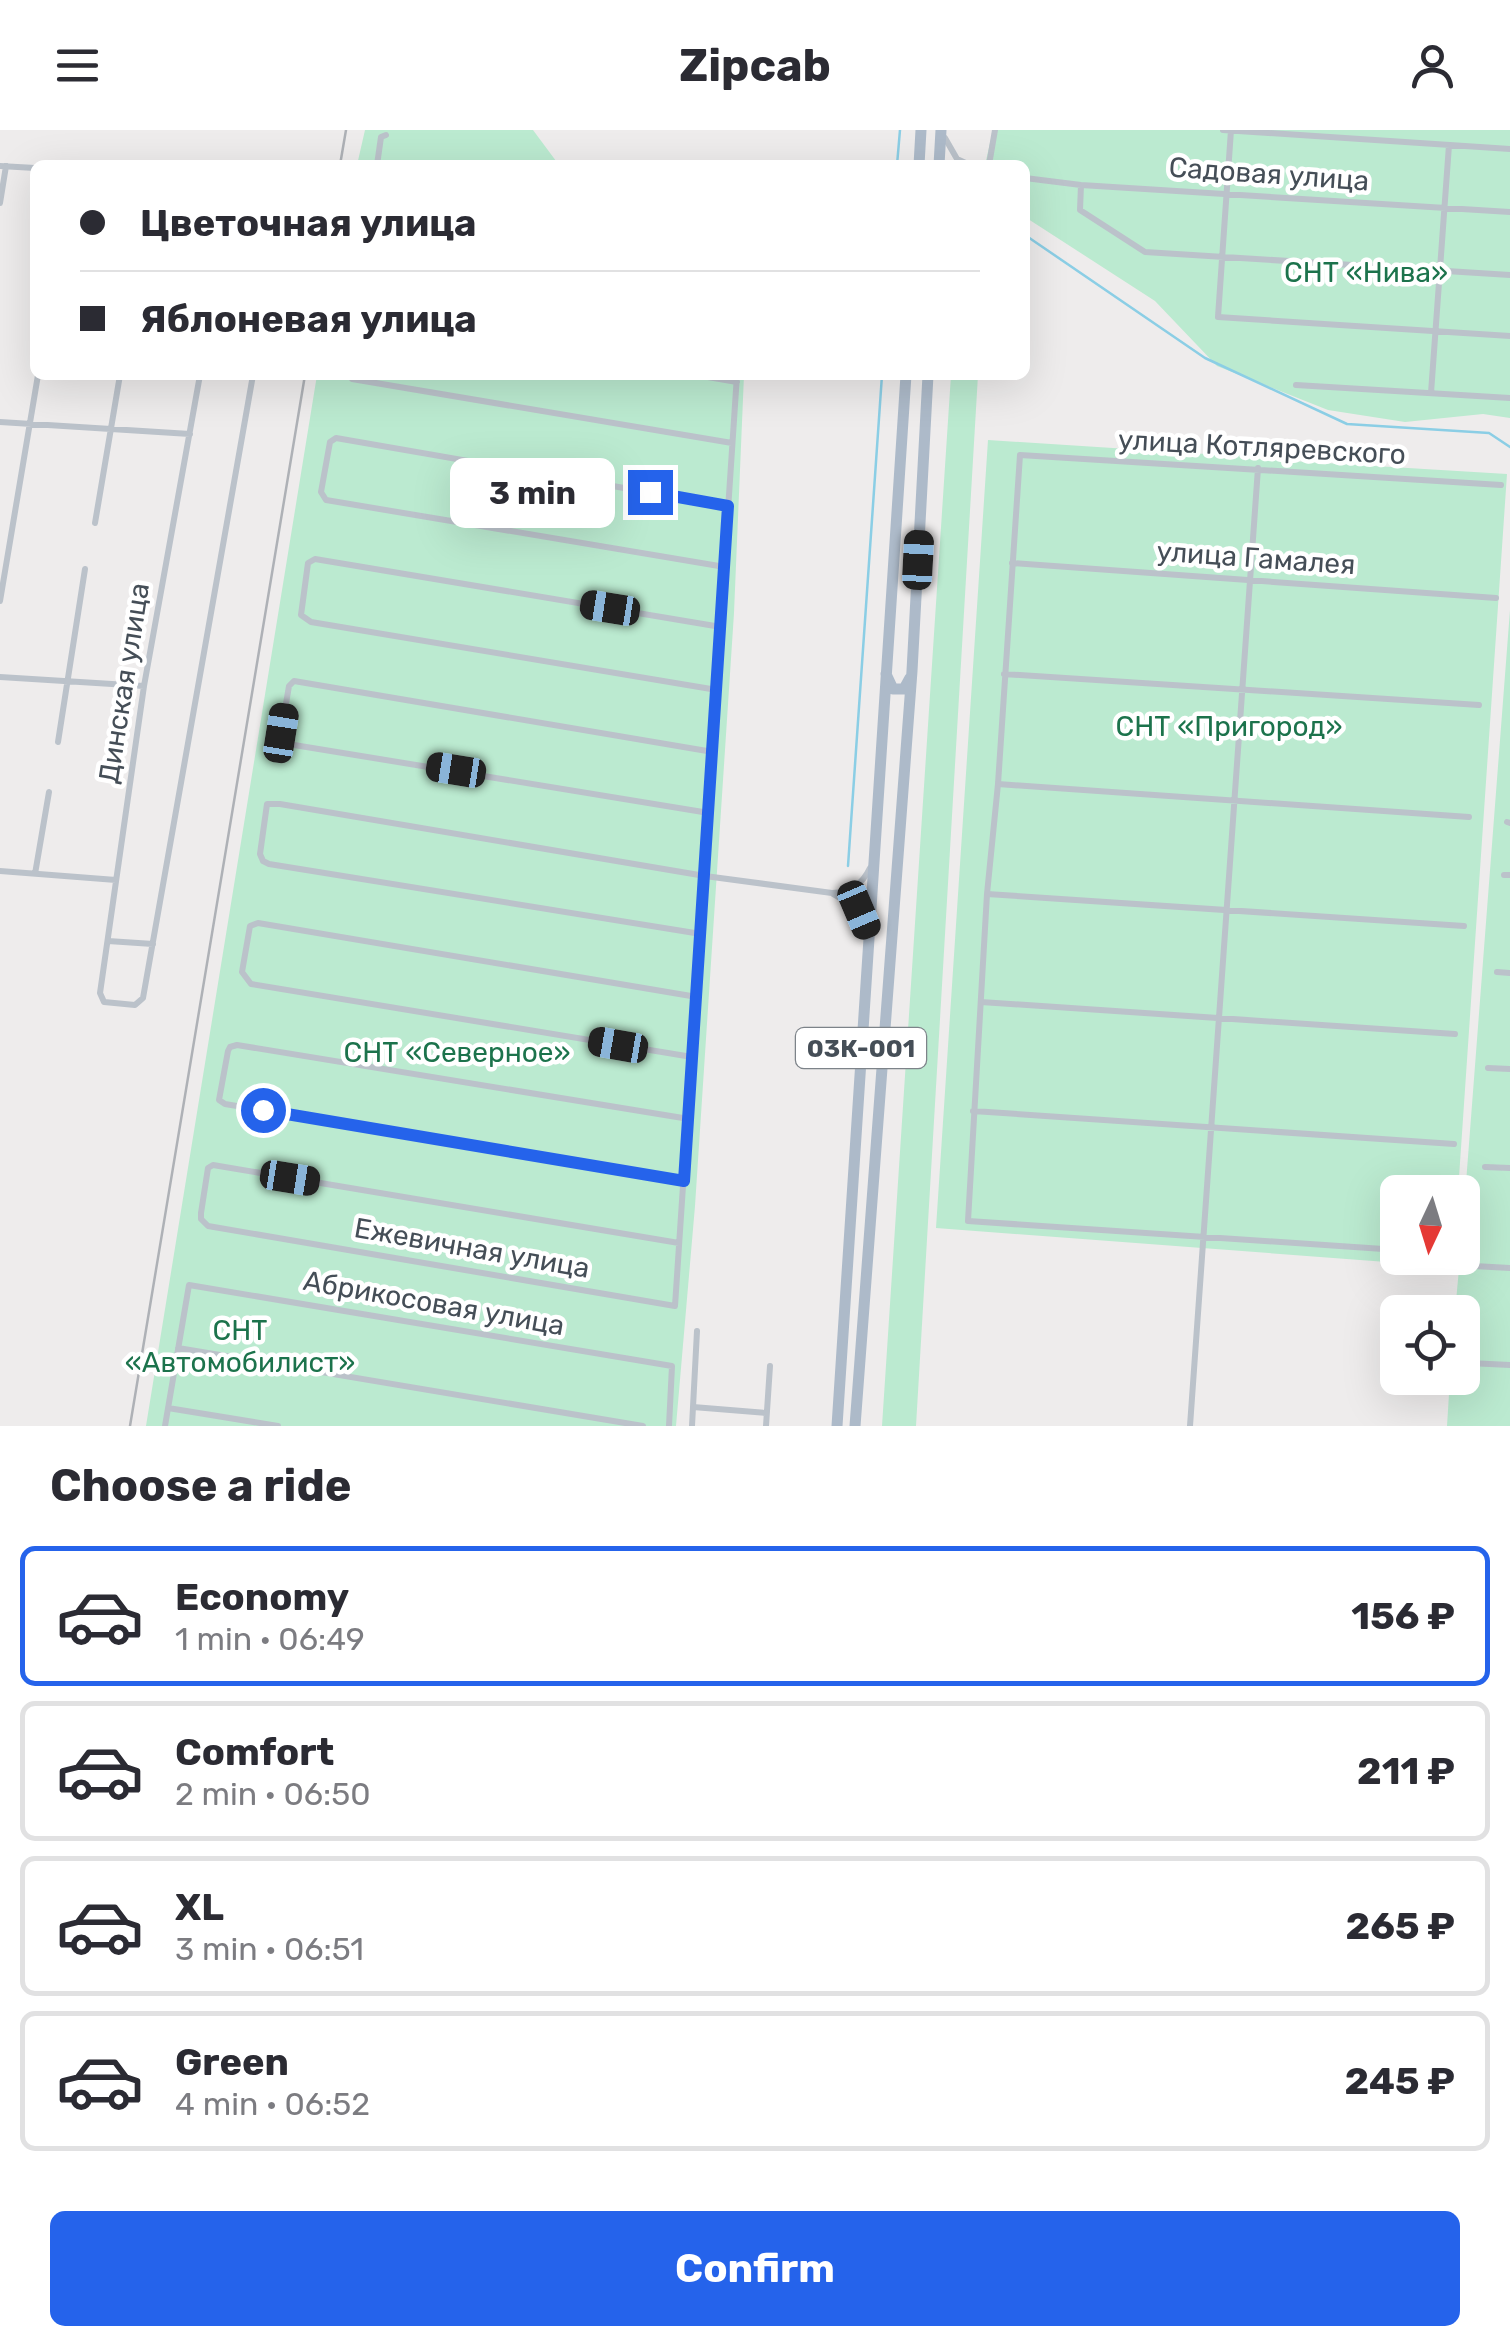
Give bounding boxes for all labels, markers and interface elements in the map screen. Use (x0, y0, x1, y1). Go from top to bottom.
icon: menu (50, 38, 105, 93)
icon: person (1405, 38, 1460, 93)
text: Zipcab (679, 39, 831, 92)
street label: Садовая улица (1168, 151, 1370, 197)
text: Цветочная улица (140, 200, 477, 246)
park label: СНТ «Нива» (1284, 256, 1448, 289)
text: Яблоневая улица (140, 296, 477, 342)
street label: улица Котляревского (1117, 423, 1407, 471)
callout: 3 min (450, 457, 615, 527)
route end (628, 470, 673, 515)
text: 3 min (489, 474, 576, 512)
car (901, 529, 935, 591)
street label: улица Гамалея (1155, 535, 1357, 581)
street label: Динская улица (92, 580, 156, 786)
car (578, 588, 642, 628)
car (261, 701, 301, 765)
park label: СНТ «Пригород» (1116, 710, 1342, 743)
car (424, 750, 488, 790)
car (833, 877, 885, 943)
car (586, 1025, 650, 1065)
road number: 03К-001 (796, 1028, 926, 1068)
park label: СНТ «Северное» (344, 1036, 570, 1069)
route start (241, 1088, 286, 1133)
car (258, 1158, 322, 1198)
north arrow (1380, 1175, 1480, 1275)
map controls (1380, 1175, 1480, 1395)
street label: Ежевичная улица (352, 1211, 592, 1285)
street label: Абрикосовая улица (301, 1264, 567, 1342)
button: locate (1380, 1295, 1480, 1395)
park label: СНТ «Автомобилист» (125, 1314, 355, 1379)
text: Choose a ride (50, 1459, 352, 1512)
icon: car (55, 1571, 145, 1661)
text: Economy (175, 1574, 349, 1620)
text: 156 ₽ (1351, 1593, 1455, 1639)
text: 1 min · 06:49 (175, 1620, 365, 1658)
icon: car (55, 1726, 145, 1816)
text: Comfort (175, 1729, 334, 1775)
text: 211 ₽ (1357, 1748, 1455, 1794)
text: 2 min · 06:50 (175, 1775, 371, 1813)
icon: car (55, 1881, 145, 1971)
text: XL (175, 1884, 224, 1930)
text: 265 ₽ (1346, 1903, 1455, 1949)
text: 3 min · 06:51 (175, 1930, 364, 1968)
icon: car (55, 2036, 145, 2126)
text: Green (175, 2039, 289, 2085)
text: 245 ₽ (1344, 2058, 1455, 2104)
text: 4 min · 06:52 (175, 2085, 370, 2123)
button: Confirm (50, 2211, 1460, 2326)

